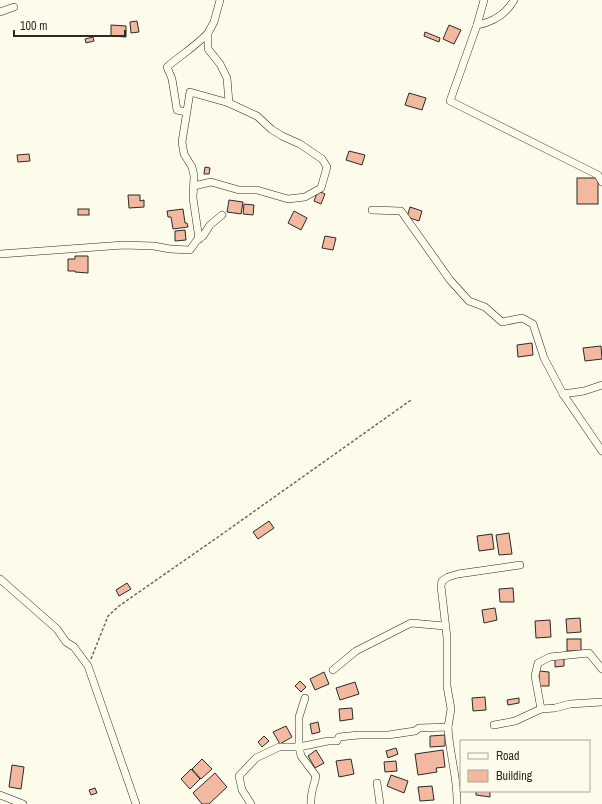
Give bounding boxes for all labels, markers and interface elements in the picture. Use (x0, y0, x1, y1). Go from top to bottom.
scale bar (14, 12, 125, 38)
text: 100 m (20, 18, 47, 34)
legend (460, 740, 590, 792)
text: Road (496, 748, 520, 764)
text: Building (496, 768, 533, 784)

